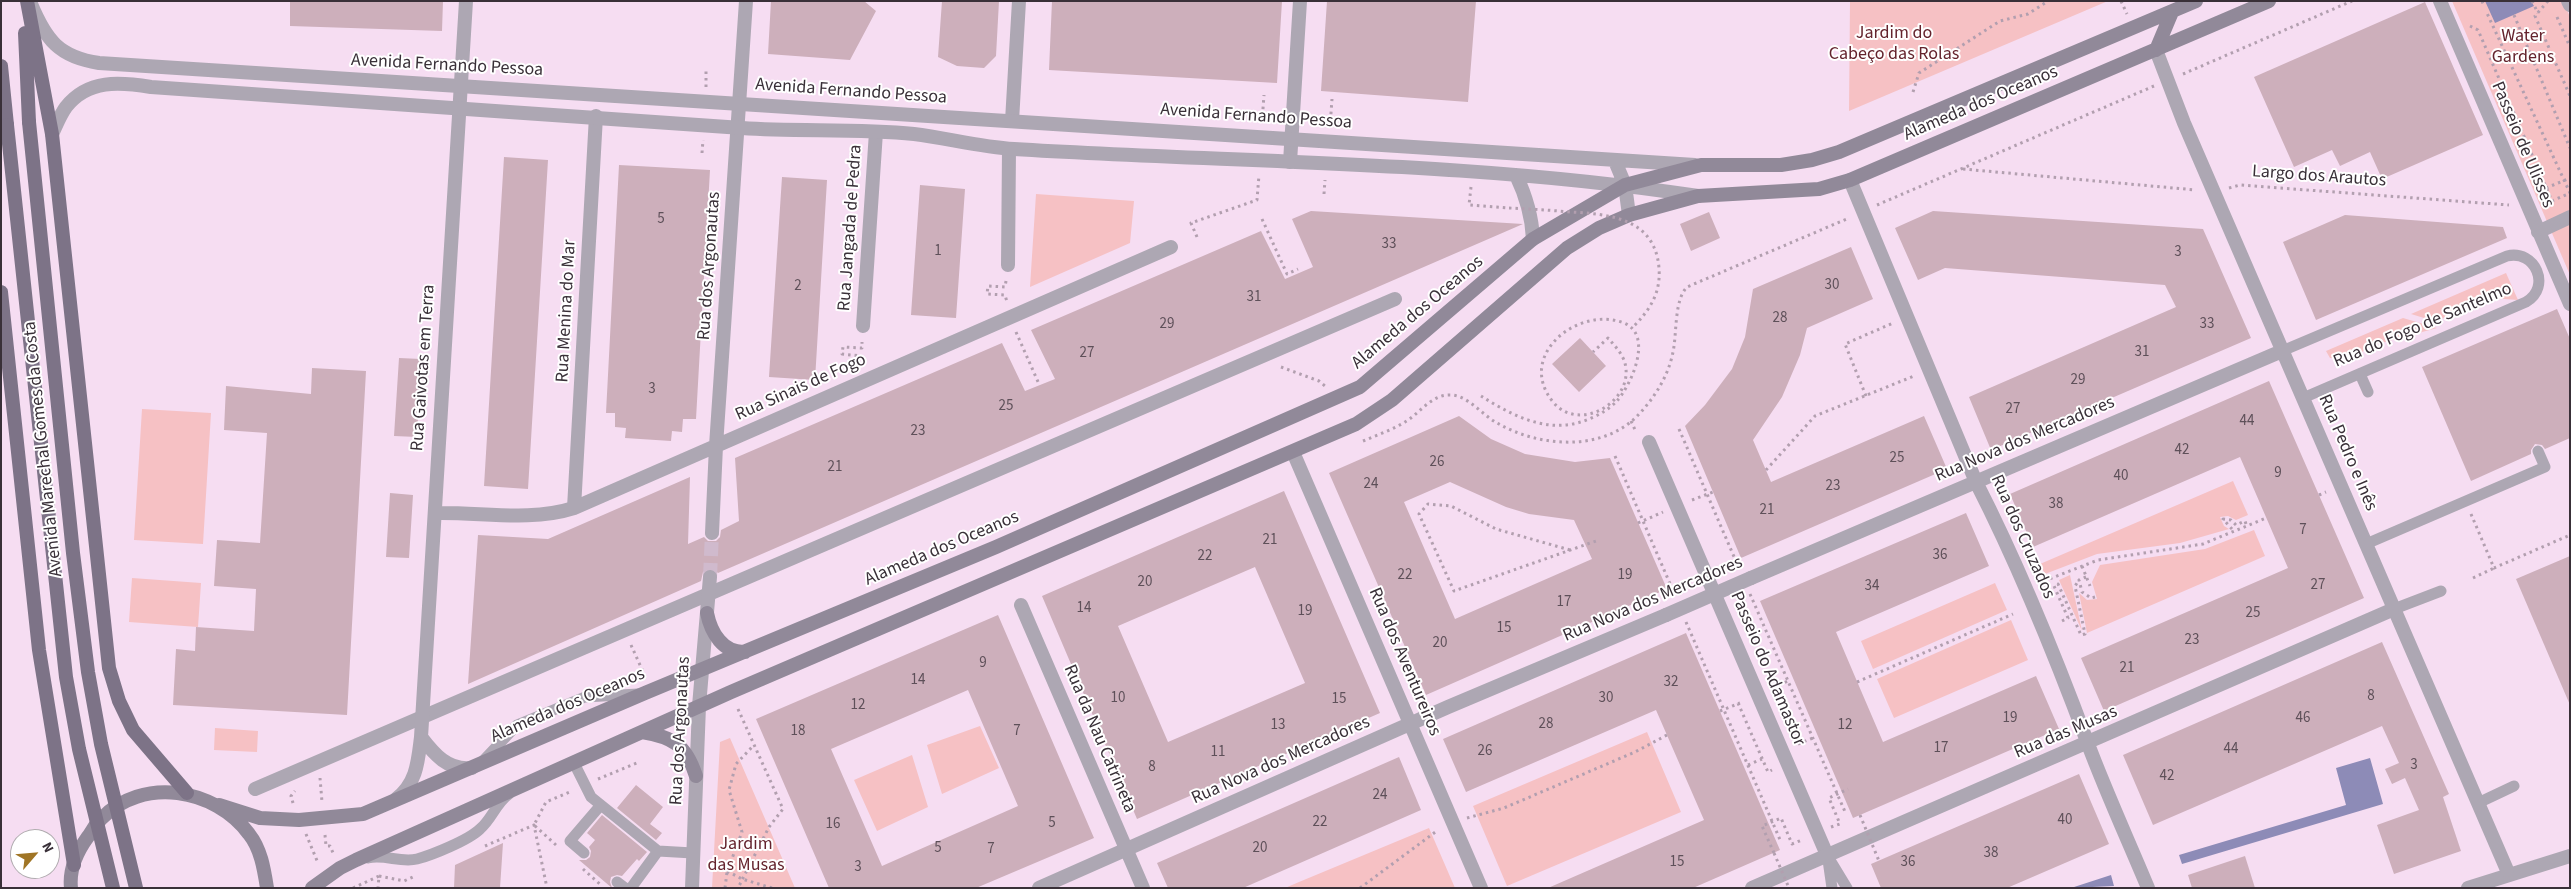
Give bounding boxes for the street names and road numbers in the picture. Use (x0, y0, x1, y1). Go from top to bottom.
street label: Avenida Fernando Pessoa (351, 50, 543, 82)
street label: Alameda dos Oceanos (1901, 62, 2061, 146)
street label: Avenida Fernando Pessoa (754, 75, 948, 109)
street label: Passeio de Ulisses (2486, 79, 2558, 211)
street label: Avenida Fernando Pessoa (1159, 100, 1353, 134)
street label: Rua Jangada de Pedra (834, 144, 868, 312)
street label: Largo dos Arautos (2251, 162, 2387, 192)
street label: Rua dos Argonautas (694, 191, 726, 341)
street label: Rua Menina do Mar (552, 239, 582, 383)
street label: Alameda dos Oceanos (1348, 252, 1488, 374)
street label: Rua do Fogo de Santelmo (2331, 279, 2515, 373)
street label: Rua Gaivotas em Terra (407, 284, 441, 452)
street label: Avenida Marechal Gomes da Costa (20, 320, 68, 578)
street label: Rua Sinais de Fogo (732, 350, 870, 426)
street label: Rua Nova dos Mercadores (1932, 392, 2118, 488)
street label: Rua Pedro e Inês (2313, 392, 2381, 514)
street label: Rua dos Cruzados (1985, 472, 2059, 602)
street label: Alameda dos Oceanos (862, 507, 1022, 591)
street label: Rua Nova dos Mercadores (1560, 552, 1746, 648)
street label: Rua dos Aventureiros (1363, 585, 1445, 739)
street label: Passeio do Adamastor (1725, 589, 1809, 749)
street label: Rua dos Argonautas (666, 656, 696, 806)
street label: Rua da Nau Catrineta (1058, 662, 1140, 816)
street label: Alameda dos Oceanos (488, 664, 648, 748)
street label: Rua das Musas (2011, 702, 2121, 764)
street label: Rua Nova dos Mercadores (1188, 712, 1374, 810)

